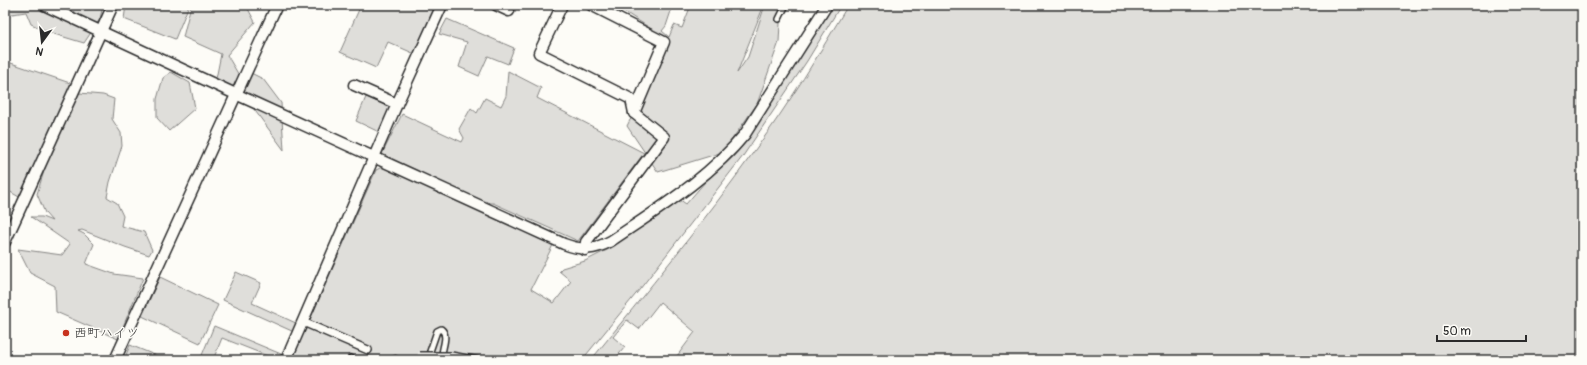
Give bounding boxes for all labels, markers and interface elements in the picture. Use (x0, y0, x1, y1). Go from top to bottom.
north arrow (22, 22, 62, 62)
text: N (34, 44, 45, 58)
scale bar (1437, 317, 1526, 343)
text: 50 m (1443, 324, 1471, 339)
place label: 西町ハイツ (74, 325, 139, 341)
marker: 西町ハイツ (61, 328, 71, 338)

